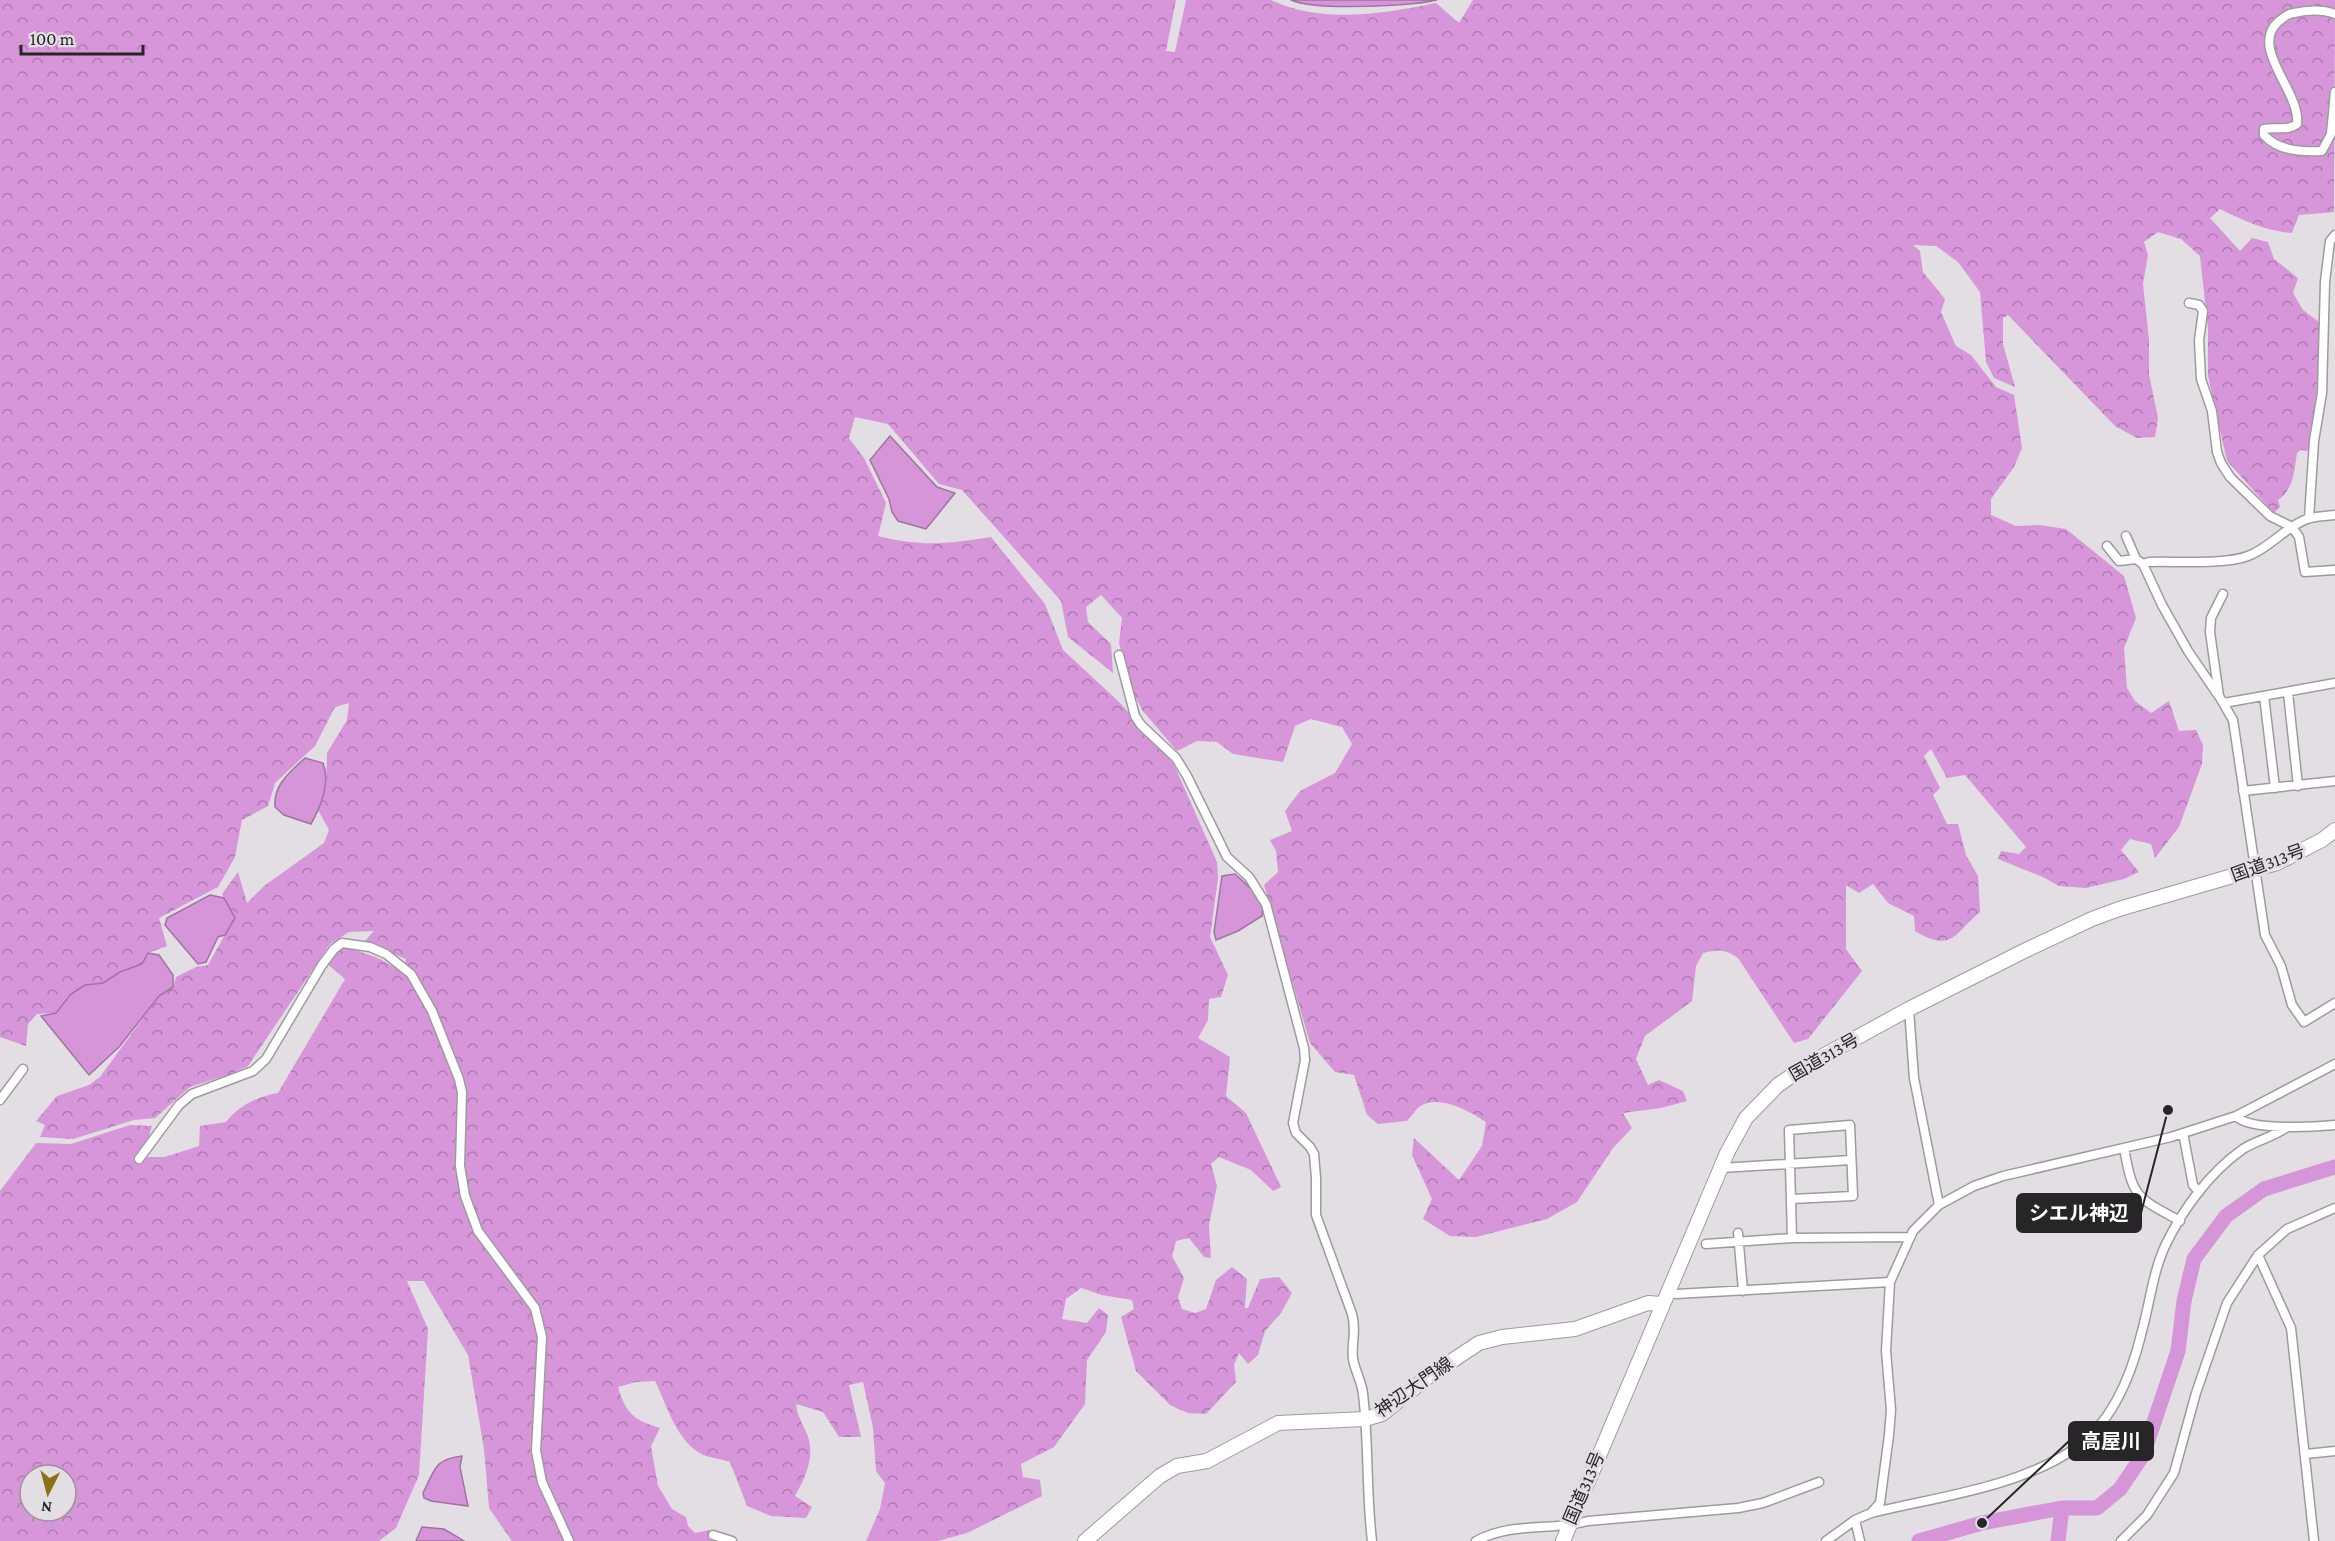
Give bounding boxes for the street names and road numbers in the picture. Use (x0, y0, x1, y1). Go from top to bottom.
street label: 国道313号 (2228, 840, 2308, 886)
street label: 国道313号 (1786, 1029, 1862, 1085)
street label: 神辺大門線 (1371, 1353, 1457, 1421)
street label: 国道313号 (1560, 1449, 1608, 1527)

